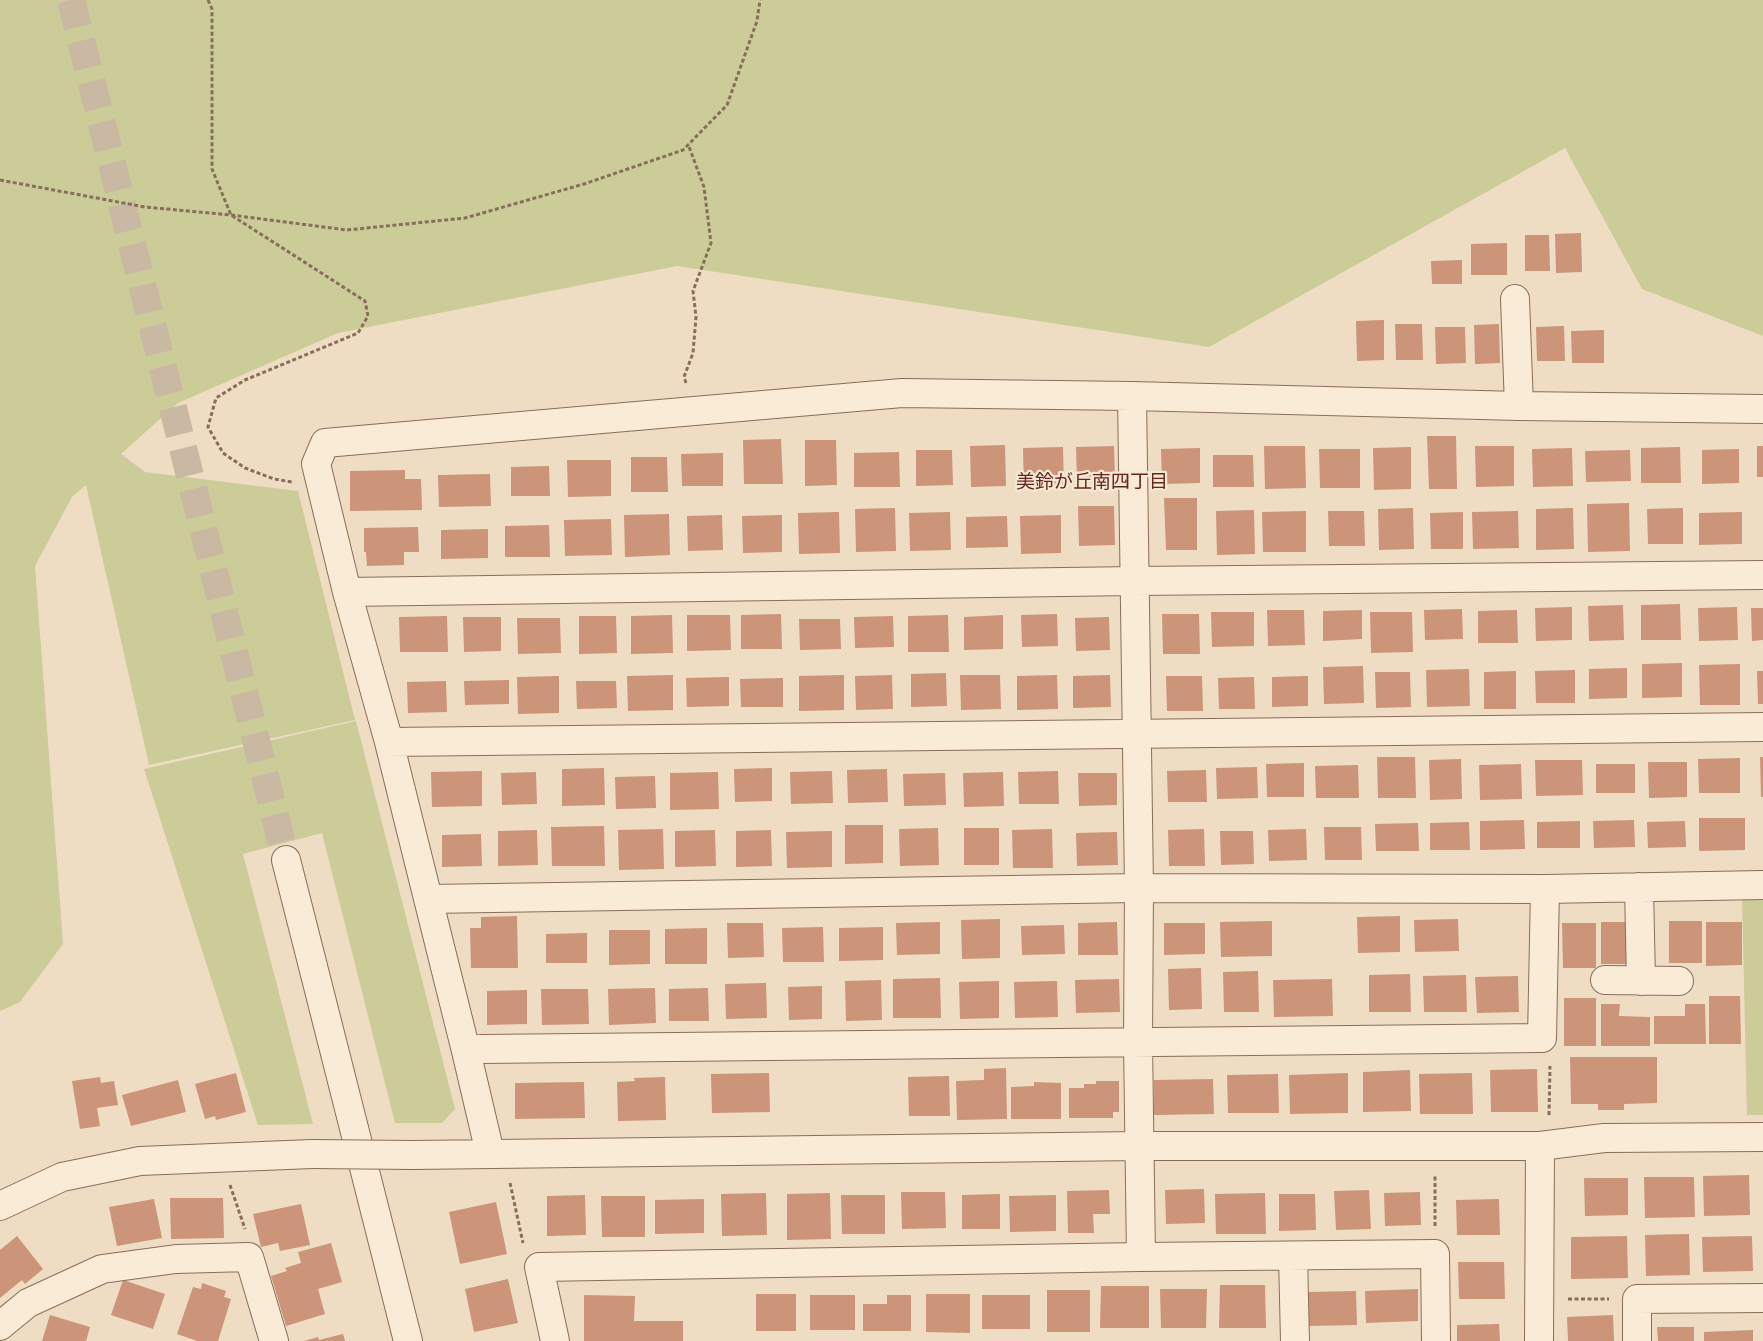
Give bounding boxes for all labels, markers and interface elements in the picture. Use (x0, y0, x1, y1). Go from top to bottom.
district label: 美鈴が丘南四丁目 (1016, 472, 1168, 494)

